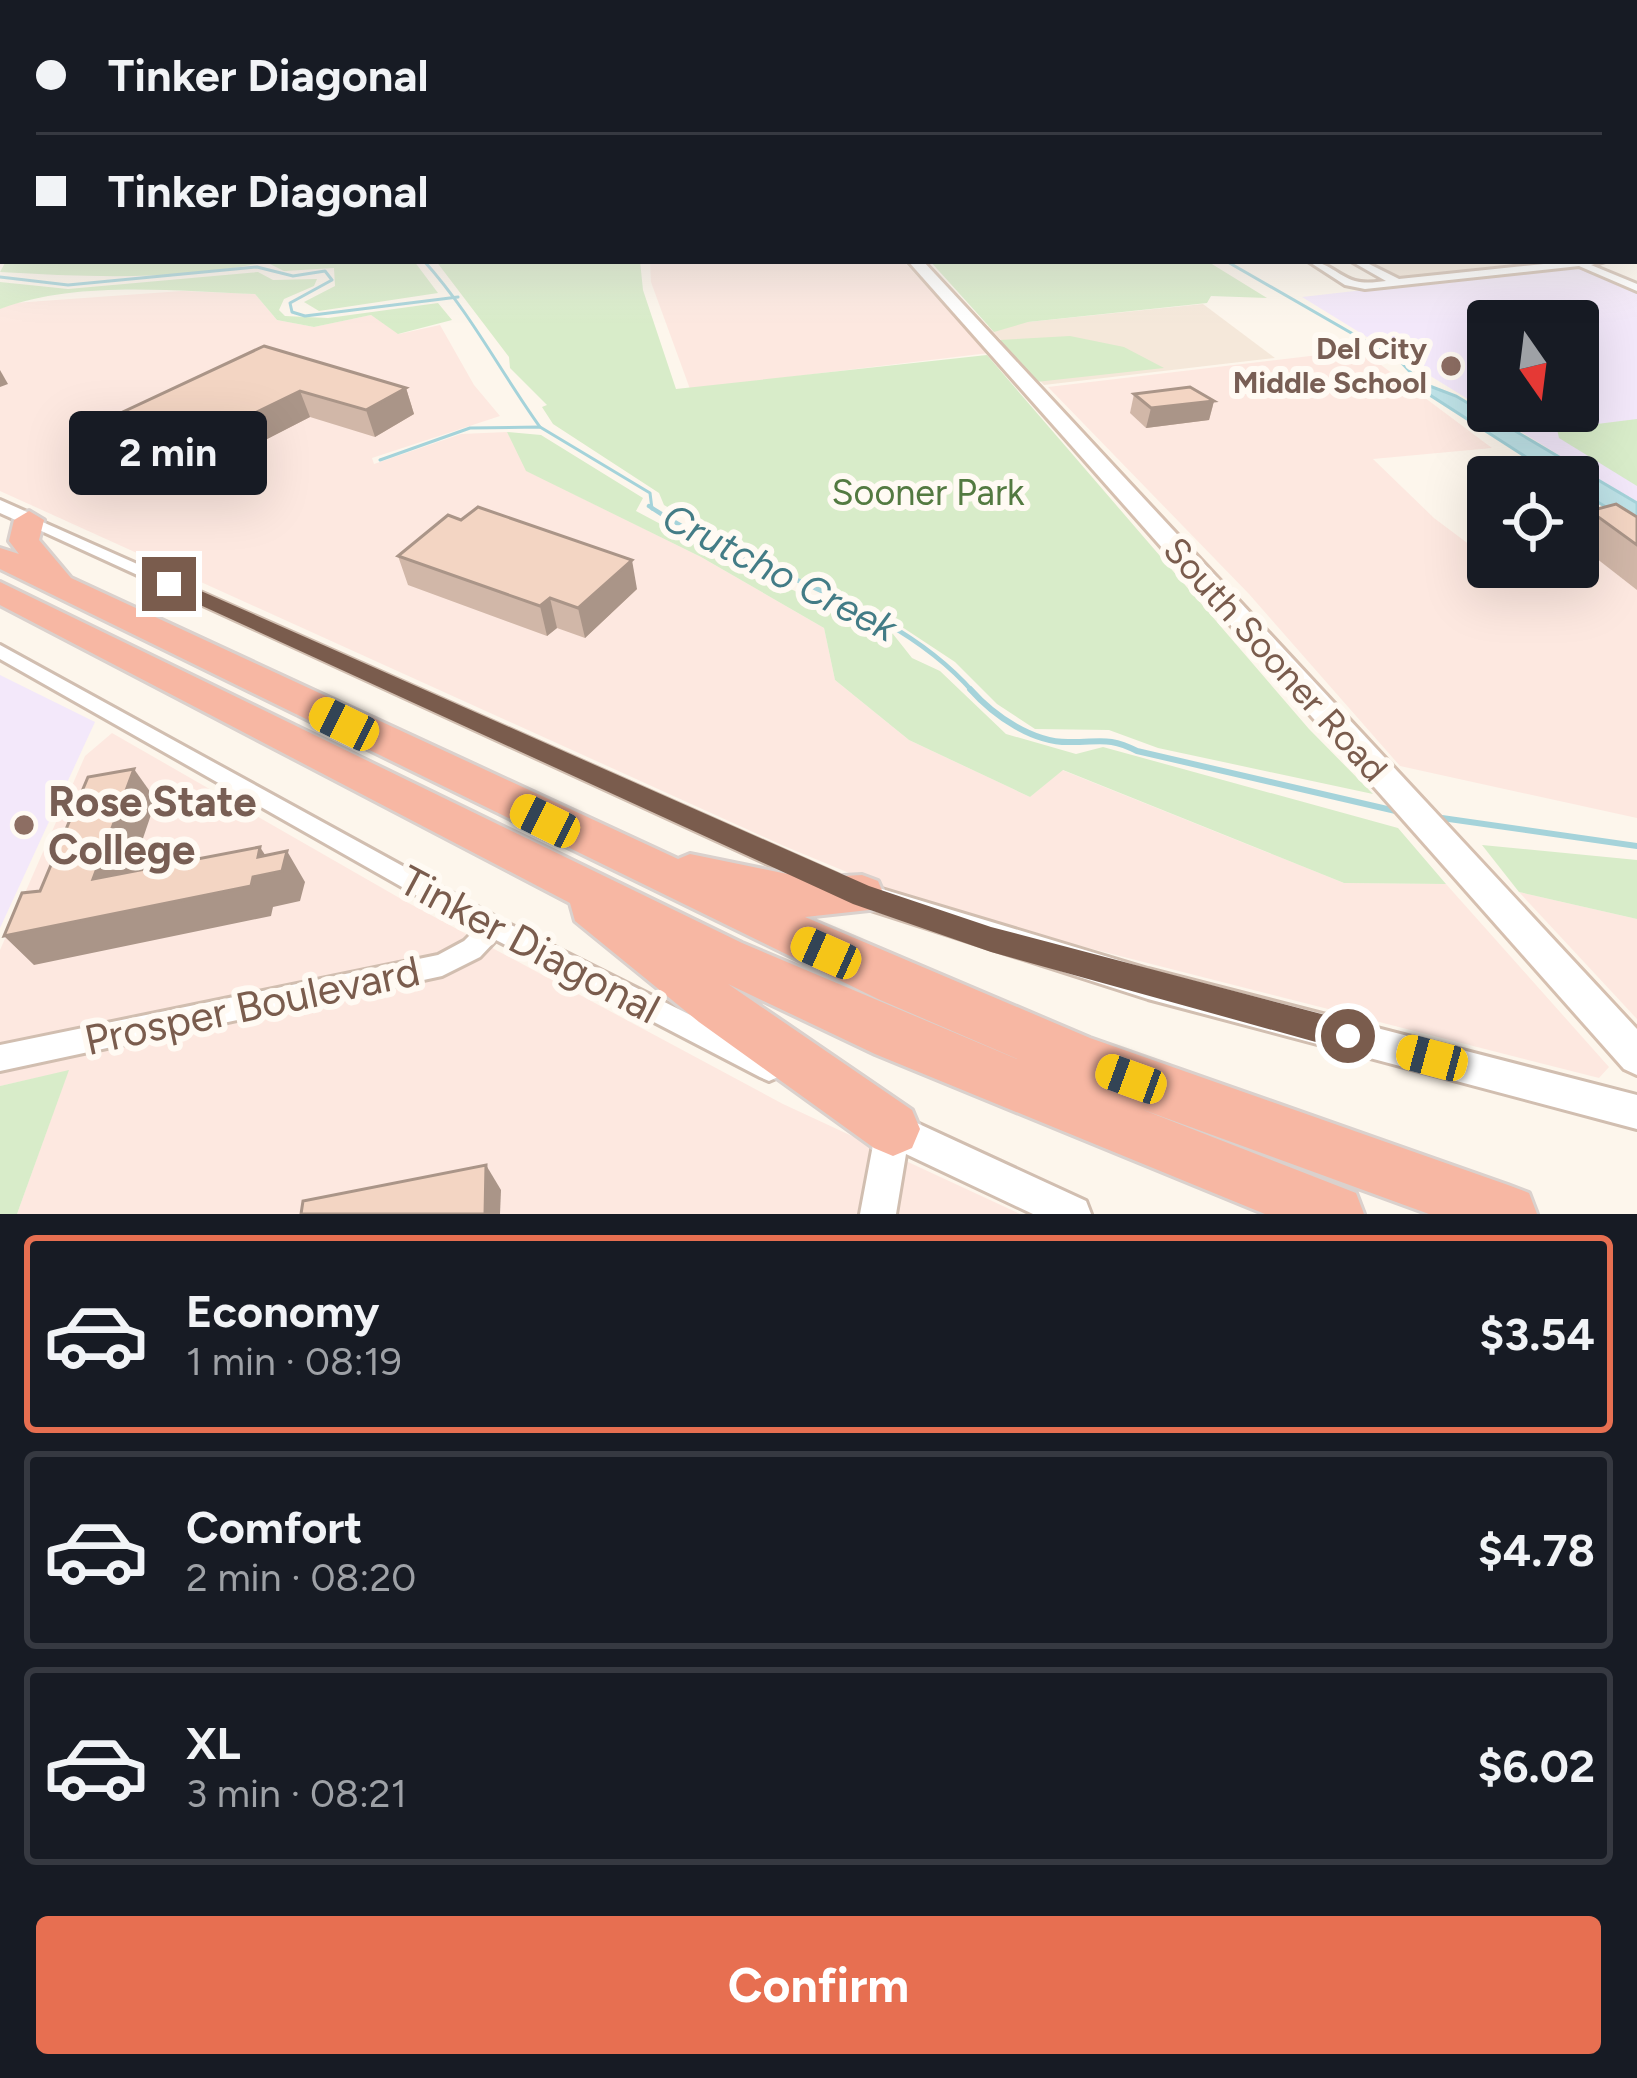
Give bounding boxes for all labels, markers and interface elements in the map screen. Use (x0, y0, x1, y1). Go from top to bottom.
text: Tinker Diagonal (108, 48, 428, 102)
text: Tinker Diagonal (108, 164, 428, 218)
north arrow (1467, 300, 1599, 432)
map controls (1467, 300, 1599, 588)
place label: Del City Middle School (1233, 330, 1428, 401)
marker: Del City Middle School (1438, 353, 1464, 379)
callout: 2 min (70, 410, 268, 494)
text: 2 min (119, 429, 217, 476)
button: locate (1467, 456, 1599, 588)
park label: Sooner Park (831, 471, 1025, 514)
water label: Crutcho Creek (655, 493, 906, 652)
street label: South Sooner Road (1155, 529, 1396, 790)
route end (142, 557, 196, 611)
car (304, 692, 384, 756)
place label: Rose State College (48, 776, 257, 875)
car (505, 789, 585, 853)
marker: Rose State College (11, 812, 37, 838)
street label: Tinker Diagonal (391, 855, 668, 1034)
car (786, 922, 866, 984)
street label: Prosper Boulevard (80, 945, 424, 1066)
route start (1321, 1009, 1375, 1063)
car (1393, 1031, 1471, 1085)
car (1091, 1050, 1171, 1108)
icon: car (42, 1280, 150, 1388)
text: Economy (186, 1284, 379, 1338)
text: $3.54 (1479, 1307, 1595, 1361)
text: 1 min · 08:19 (186, 1338, 402, 1385)
icon: car (42, 1496, 150, 1604)
text: Comfort (186, 1500, 362, 1554)
text: $4.78 (1478, 1523, 1595, 1577)
text: 2 min · 08:20 (186, 1554, 416, 1601)
icon: car (42, 1712, 150, 1820)
text: XL (186, 1716, 241, 1770)
text: $6.02 (1478, 1739, 1595, 1793)
text: 3 min · 08:21 (186, 1770, 407, 1817)
button: Confirm (36, 1916, 1601, 2054)

